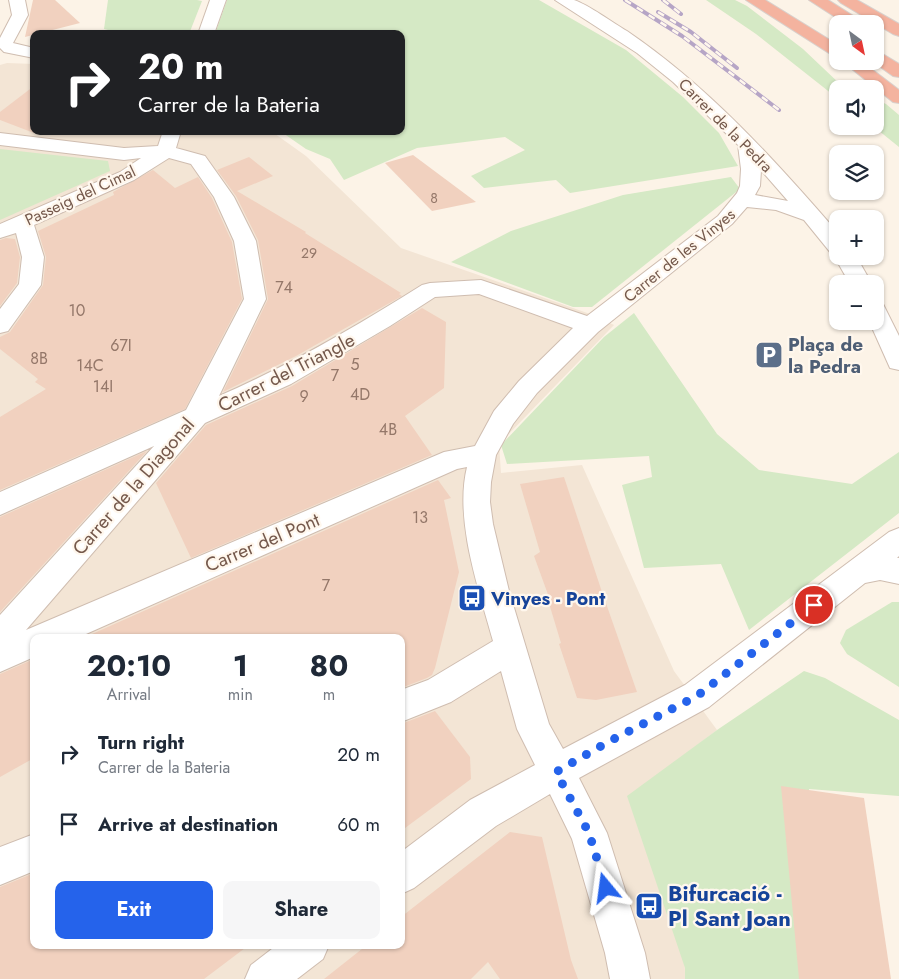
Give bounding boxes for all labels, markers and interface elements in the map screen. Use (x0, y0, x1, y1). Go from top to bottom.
north arrow (829, 15, 884, 70)
map controls (829, 15, 884, 330)
text: 20 m (138, 42, 223, 92)
icon: right (55, 50, 120, 115)
street label: Carrer de la Pedra (673, 73, 778, 178)
button: sound (829, 80, 884, 135)
text: Carrer de la Bateria (138, 88, 320, 120)
button: layers (829, 145, 884, 200)
street label: Passeig del Cimal (21, 160, 139, 231)
house number: 8 (430, 188, 438, 208)
street label: Carrer de les Vinyes (619, 203, 740, 308)
button: + (829, 210, 884, 265)
house number: 29 (301, 243, 317, 263)
button: − (829, 275, 884, 330)
house number: 74 (275, 276, 293, 299)
house number: 10 (69, 299, 85, 322)
street label: Carrer del Triangle (213, 326, 360, 419)
place label: Plaça de la Pedra (788, 331, 863, 380)
house number: 67I (110, 334, 132, 357)
parking icon: Plaça de la Pedra (754, 340, 784, 370)
house number: 8B (30, 347, 48, 370)
house number: 5 (350, 353, 360, 376)
house number: 14C (76, 354, 104, 377)
house number: 7 (331, 364, 340, 387)
house number: 14I (93, 375, 113, 398)
house number: 4D (350, 383, 370, 406)
house number: 9 (299, 385, 309, 408)
street label: Carrer de la Diagonal (66, 412, 201, 561)
house number: 4B (379, 418, 397, 441)
street label: Carrer del Pont (201, 506, 324, 579)
house number: 13 (412, 506, 428, 529)
house number: 7 (322, 574, 331, 597)
bus stop icon: Vinyes - Pont (457, 583, 487, 613)
pin (793, 584, 835, 626)
place label: Vinyes - Pont (490, 585, 605, 612)
icon: arrive (800, 591, 828, 619)
text: 20:10 (87, 644, 171, 687)
text: 1 (233, 644, 248, 687)
text: 80 (310, 644, 348, 687)
text: Arrival (107, 683, 151, 706)
text: min (228, 683, 253, 706)
text: m (323, 683, 335, 706)
text: Turn right (98, 729, 184, 756)
icon: right (55, 740, 83, 768)
text: 20 m (337, 741, 380, 768)
text: Carrer de la Bateria (98, 756, 230, 779)
icon: arrive (55, 810, 83, 838)
text: Arrive at destination (98, 811, 278, 838)
text: 60 m (337, 811, 380, 838)
position arrow (579, 861, 631, 913)
place label: Bifurcació - Pl Sant Joan (668, 877, 791, 934)
button: Exit (55, 881, 213, 939)
button: Share (223, 881, 380, 939)
bus stop icon: Bifurcació - Pl Sant Joan (634, 891, 664, 921)

